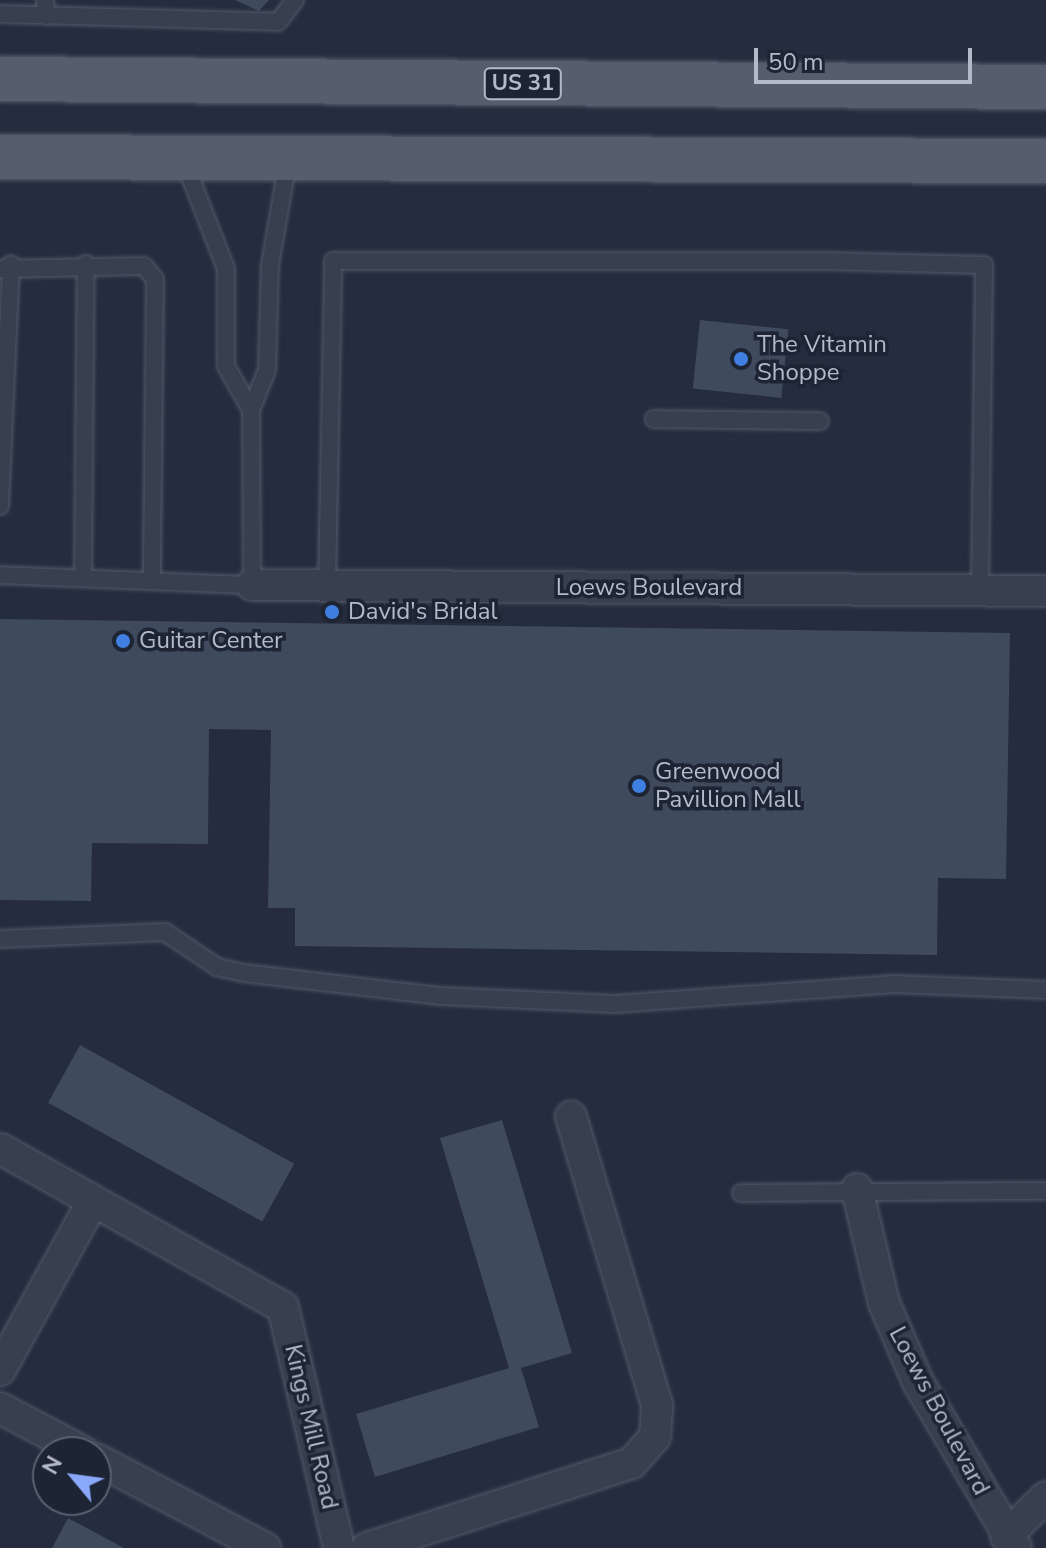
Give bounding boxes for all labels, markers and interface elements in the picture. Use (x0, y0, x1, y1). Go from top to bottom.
scale bar (758, 32, 976, 82)
text: 50 m (768, 46, 824, 78)
road number: US 31 (483, 66, 563, 102)
place label: The Vitamin Shoppe (757, 331, 887, 387)
marker: The Vitamin Shoppe (732, 350, 750, 368)
street label: Loews Boulevard (556, 574, 742, 602)
place label: David's Bridal (348, 598, 498, 626)
marker: David's Bridal (323, 603, 341, 621)
place label: Guitar Center (139, 627, 283, 655)
marker: Guitar Center (114, 632, 132, 650)
place label: Greenwood Pavillion Mall (655, 758, 801, 814)
marker: Greenwood Pavillion Mall (630, 777, 648, 795)
street label: Loews Boulevard (883, 1322, 995, 1500)
street label: Kings Mill Road (278, 1342, 344, 1512)
north arrow (32, 1436, 112, 1516)
text: N (36, 1451, 70, 1480)

